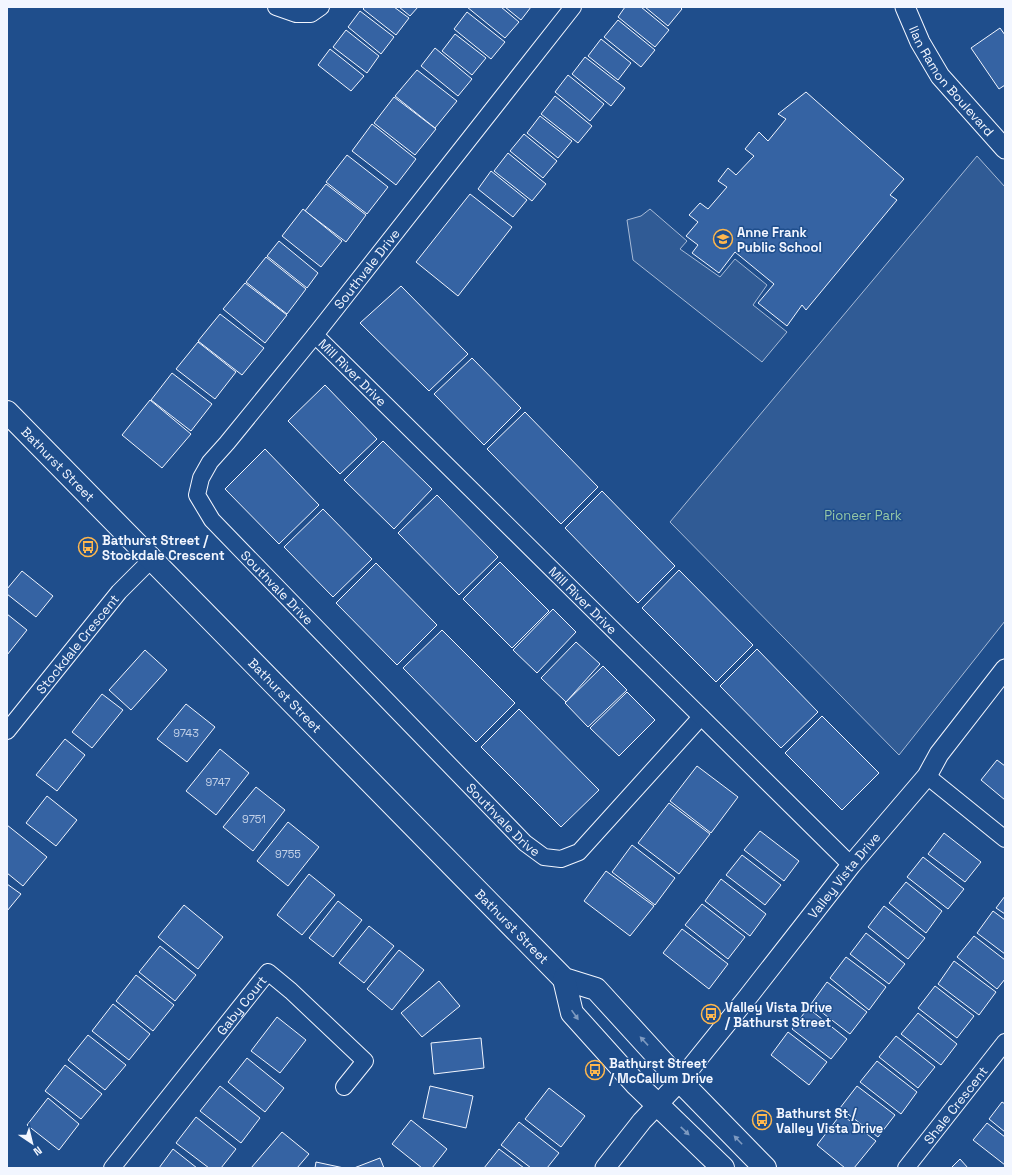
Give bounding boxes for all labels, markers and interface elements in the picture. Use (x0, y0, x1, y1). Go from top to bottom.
street label: Ilan Ramon Boulevard (905, 23, 998, 140)
place label: Anne Frank Public School (737, 224, 822, 256)
street label: Southvale Drive (330, 225, 404, 313)
school or university icon: Anne Frank Public School (712, 228, 734, 250)
street label: Mill River Drive (315, 335, 390, 410)
street label: Bathurst Street (18, 423, 99, 505)
park label: Pioneer Park (824, 507, 902, 524)
place label: Bathurst Street / Stockdale Crescent (102, 532, 225, 564)
bus stop icon: Bathurst Street / Stockdale Crescent (77, 536, 99, 558)
street label: Southvale Drive (237, 547, 317, 628)
street label: Mill River Drive (545, 563, 621, 638)
street label: Stockdale Crescent (32, 590, 123, 697)
street label: Bathurst Street (245, 654, 326, 736)
house number: 9743 (173, 726, 199, 740)
house number: 9747 (206, 775, 230, 789)
street label: Southvale Drive (463, 779, 544, 860)
house number: 9751 (242, 812, 266, 826)
street label: Valley Vista Drive (804, 829, 884, 922)
house number: 9755 (275, 847, 301, 861)
street label: Bathurst Street (472, 885, 553, 967)
street label: Gaby Court (213, 972, 270, 1038)
place label: Valley Vista Drive / Bathurst Street (724, 999, 832, 1031)
bus stop icon: Valley Vista Drive / Bathurst Street (700, 1003, 722, 1025)
one-way arrow (571, 1010, 579, 1021)
one-way arrow (639, 1036, 649, 1046)
place label: Bathurst Street / McCallum Drive (608, 1055, 713, 1087)
bus stop icon: Bathurst Street / McCallum Drive (584, 1059, 606, 1081)
street label: Shale Crescent (920, 1063, 991, 1148)
place label: Bathurst St / Valley Vista Drive (776, 1105, 883, 1137)
bus stop icon: Bathurst St / Valley Vista Drive (751, 1109, 773, 1131)
north arrow (12, 1123, 52, 1163)
one-way arrow (680, 1126, 690, 1136)
one-way arrow (733, 1135, 743, 1145)
text: N (31, 1143, 45, 1159)

